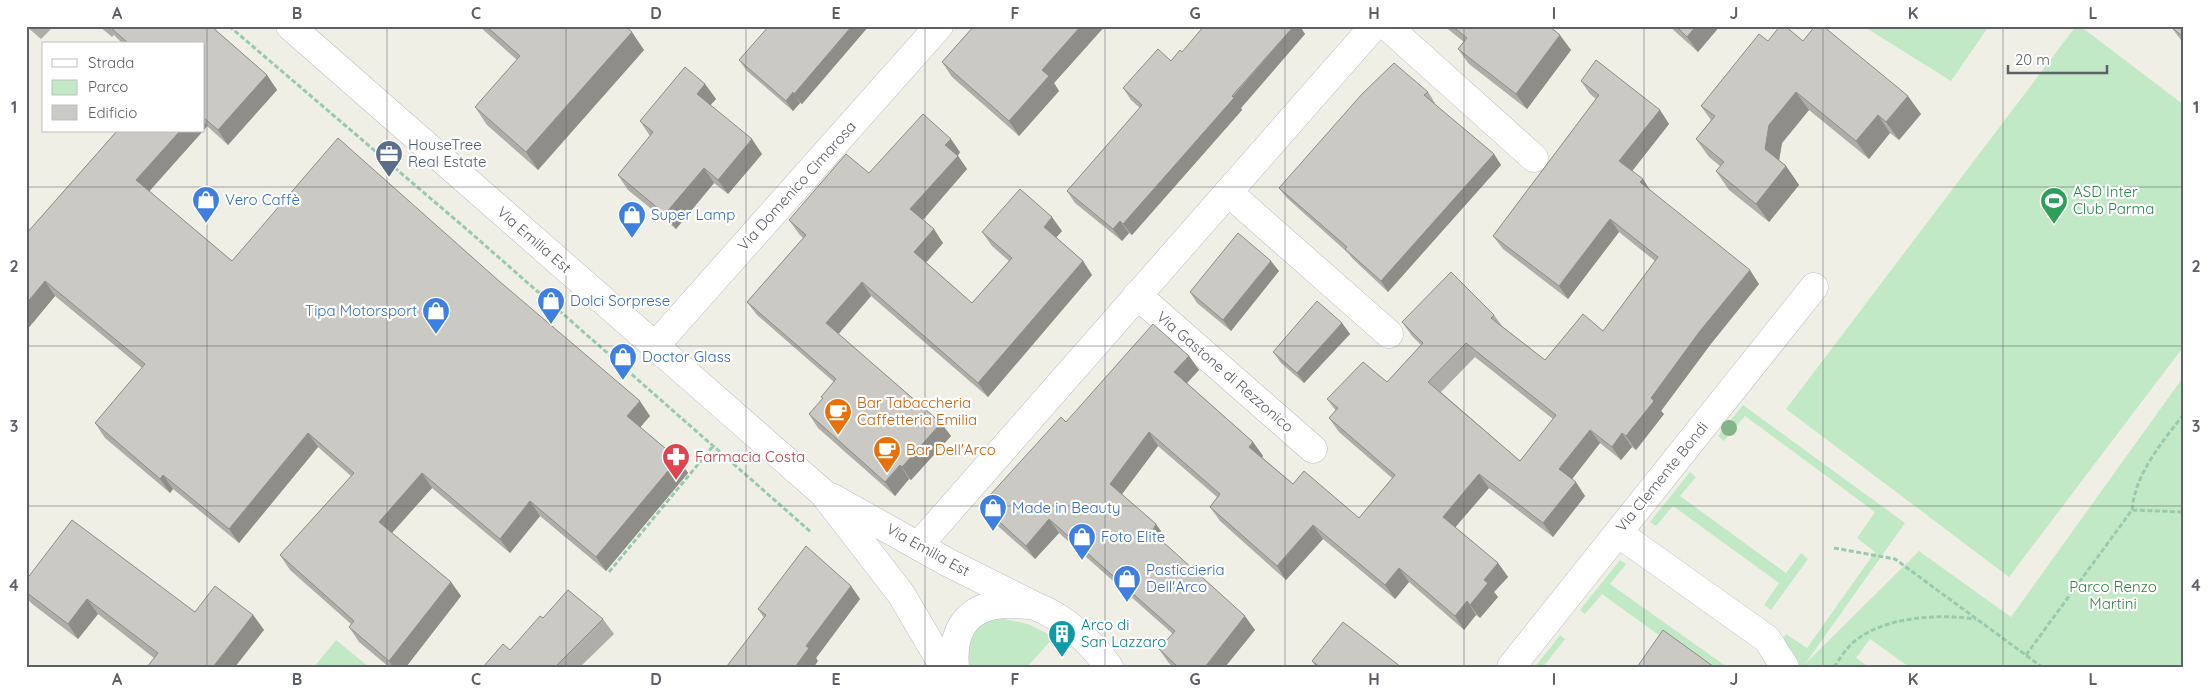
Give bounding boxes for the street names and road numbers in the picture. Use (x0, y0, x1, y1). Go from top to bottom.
street label: Via Domenico Cimarosa (733, 117, 860, 254)
street label: Via Emilia Est (493, 202, 575, 277)
street label: Via Gastone di Rezzonico (1153, 307, 1298, 436)
street label: Via Clemente Bondi (1611, 418, 1712, 536)
street label: Via Emilia Est (883, 519, 973, 580)

